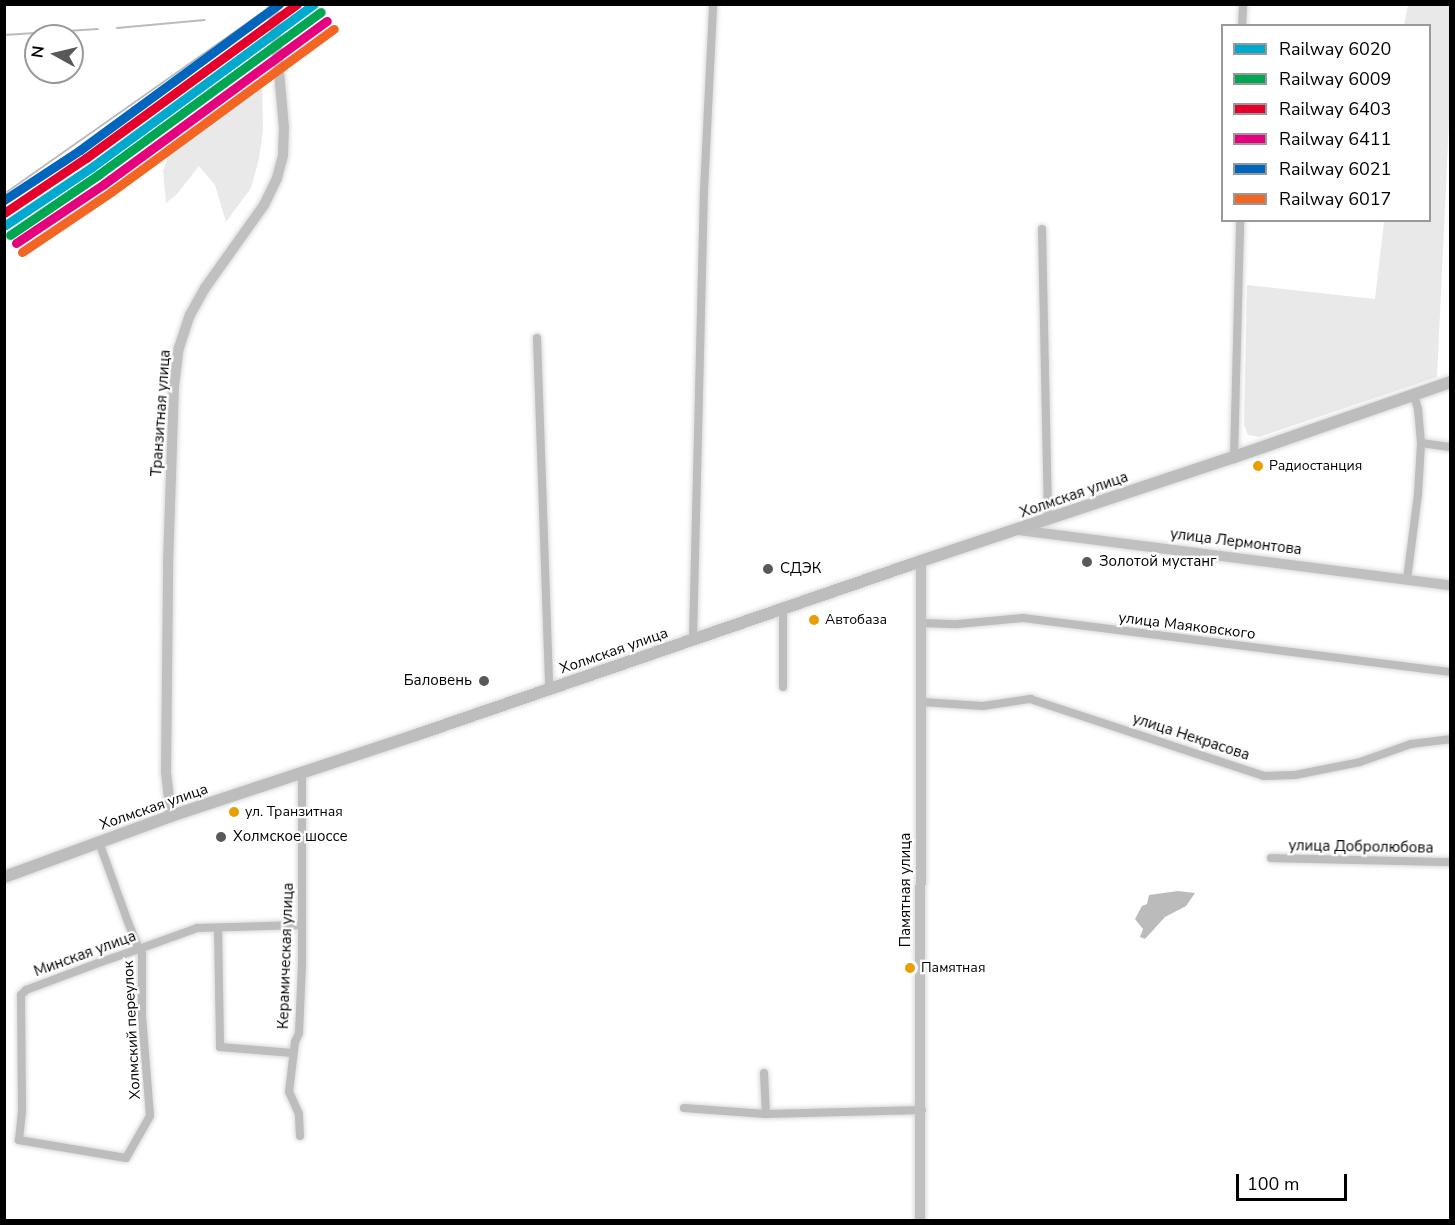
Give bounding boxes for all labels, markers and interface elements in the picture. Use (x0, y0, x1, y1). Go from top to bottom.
north arrow (24, 24, 84, 84)
legend (1221, 24, 1431, 222)
text: Railway 6020 (1279, 37, 1391, 61)
text: N (26, 44, 50, 59)
text: Railway 6009 (1279, 67, 1391, 91)
text: Railway 6403 (1279, 97, 1391, 121)
text: Railway 6411 (1279, 127, 1391, 151)
text: Railway 6021 (1279, 157, 1391, 181)
text: Railway 6017 (1279, 187, 1391, 211)
street label: Транзитная улица (148, 349, 174, 477)
place label: Радиостанция (1269, 458, 1362, 474)
marker: Радиостанция (1252, 460, 1264, 472)
street label: Холмская улица (1017, 468, 1131, 522)
street label: улица Лермонтова (1169, 525, 1303, 559)
place label: Золотой мустанг (1099, 553, 1217, 571)
marker: Золотой мустанг (1080, 555, 1094, 569)
place label: СДЭК (780, 560, 821, 578)
marker: СДЭК (761, 562, 775, 576)
street label: улица Маяковского (1118, 609, 1256, 643)
place label: Автобаза (825, 612, 887, 628)
marker: Автобаза (808, 614, 820, 626)
street label: Холмская улица (557, 624, 671, 678)
place label: Баловень (404, 672, 472, 690)
marker: Баловень (477, 674, 491, 688)
street label: улица Некрасова (1130, 710, 1252, 764)
street label: Холмская улица (97, 780, 211, 834)
place label: ул. Транзитная (245, 804, 343, 820)
marker: ул. Транзитная (228, 806, 240, 818)
place label: Холмское шоссе (233, 828, 348, 846)
marker: Холмское шоссе (214, 830, 228, 844)
street label: Памятная улица (897, 833, 915, 947)
street label: улица Добролюбова (1288, 837, 1434, 857)
street label: Керамическая улица (274, 882, 298, 1030)
street label: Минская улица (32, 927, 138, 981)
street label: Холмский переулок (119, 960, 145, 1100)
place label: Памятная (921, 960, 985, 976)
marker: Памятная (904, 962, 916, 974)
scale bar (1239, 1162, 1350, 1200)
text: 100 m (1247, 1172, 1299, 1196)

